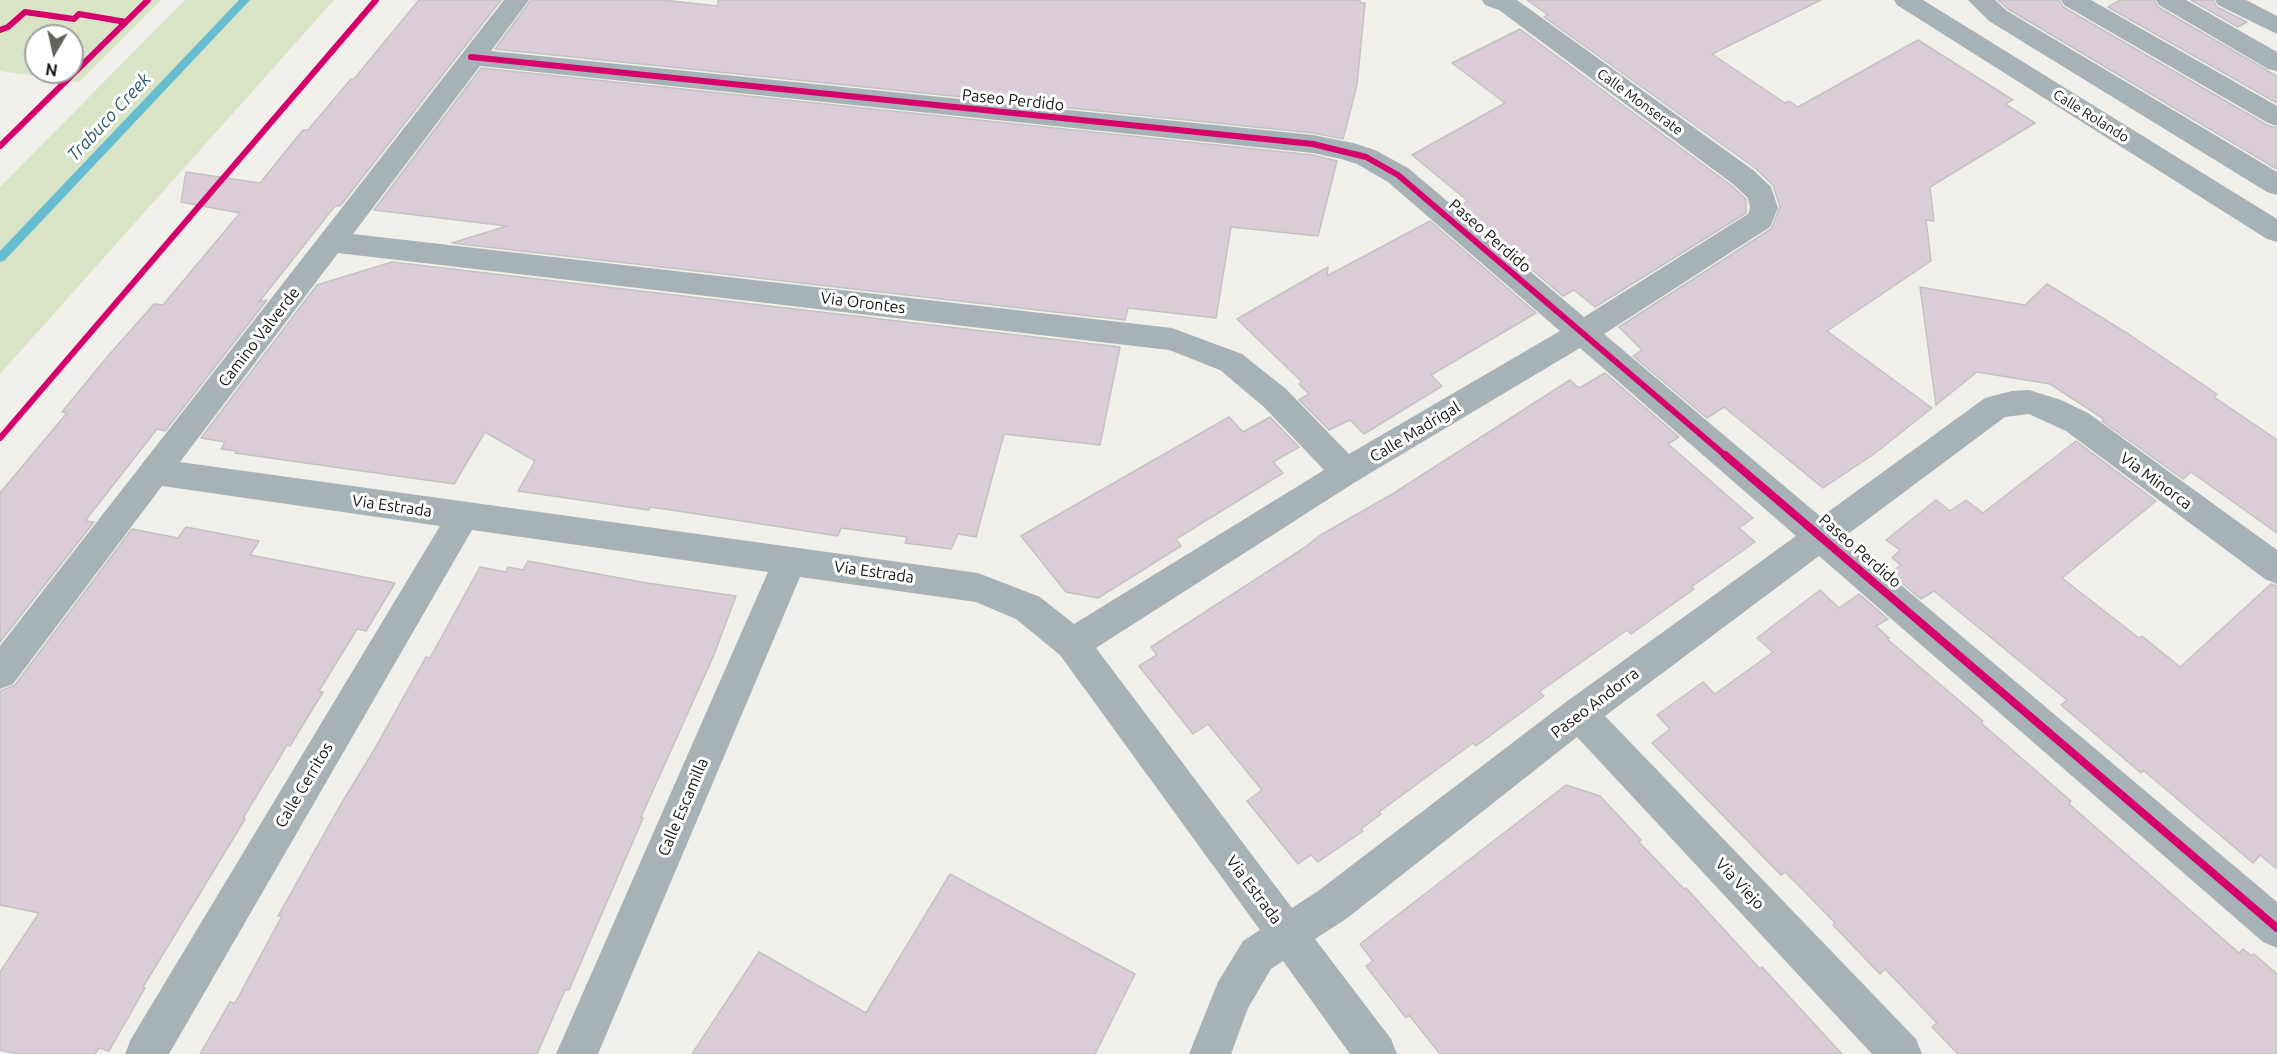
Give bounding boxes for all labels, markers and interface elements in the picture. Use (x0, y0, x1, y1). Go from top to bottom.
north arrow (24, 24, 84, 84)
text: N (44, 60, 59, 80)
street label: Calle Monserate (1594, 65, 1686, 139)
water label: Trabuco Creek (63, 68, 155, 166)
street label: Paseo Perdido (961, 85, 1065, 115)
street label: Calle Rolando (2050, 86, 2132, 146)
street label: Paseo Perdido (1445, 195, 1535, 277)
street label: Camino Valverde (214, 283, 304, 391)
street label: Via Orontes (819, 288, 907, 318)
street label: Calle Madrigal (1366, 398, 1464, 466)
street label: Via Minorca (2116, 448, 2196, 514)
street label: Via Estrada (351, 491, 433, 521)
street label: Paseo Perdido (1815, 510, 1905, 592)
street label: Via Estrada (833, 557, 915, 587)
street label: Paseo Andorra (1547, 664, 1643, 742)
street label: Calle Cerritos (271, 739, 337, 831)
street label: Calle Escamilla (654, 755, 712, 859)
street label: Via Estrada (1222, 852, 1286, 928)
street label: Via Viejo (1711, 854, 1769, 914)

